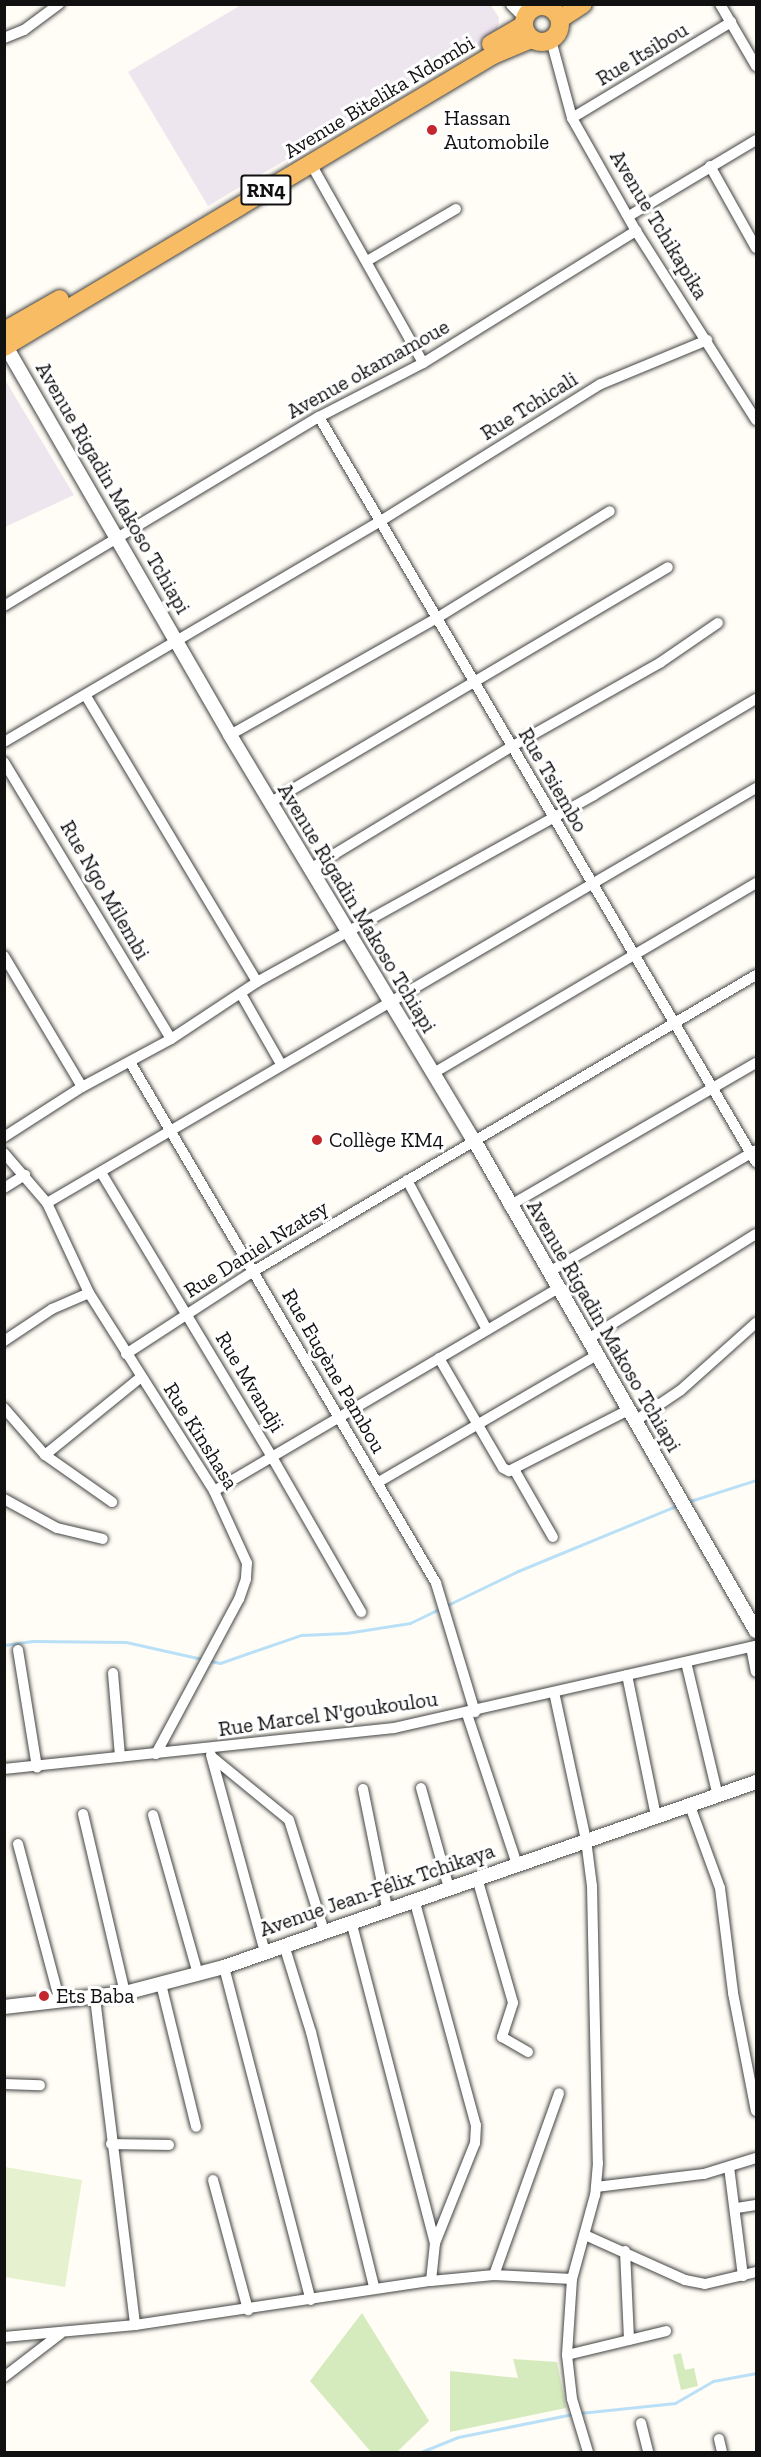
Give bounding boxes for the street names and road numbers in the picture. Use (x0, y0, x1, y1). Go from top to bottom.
street label: Rue Itsibou (592, 17, 692, 91)
street label: Avenue Bitelika Ndombi (279, 30, 479, 164)
street label: Avenue Tchikapika (604, 146, 714, 304)
road number: RN4 (239, 173, 293, 207)
street label: Avenue okamamoue (282, 314, 454, 424)
street label: Avenue Rigadin Makoso Tchiapi (30, 357, 196, 619)
street label: Rue Tchicali (476, 366, 582, 446)
street label: Rue Tsiembo (513, 723, 593, 837)
street label: Avenue Rigadin Makoso Tchiapi (272, 778, 442, 1038)
street label: Rue Ngo Milembi (55, 816, 155, 964)
street label: Rue Daniel Nzatsy (179, 1195, 333, 1303)
street label: Avenue Rigadin Makoso Tchiapi (521, 1195, 687, 1457)
street label: Rue Eugène Pambou (277, 1284, 391, 1458)
street label: Rue Mvandji (210, 1327, 290, 1437)
street label: Rue Kinshasa (158, 1378, 244, 1494)
street label: Rue Marcel N'goukoulou (217, 1686, 439, 1742)
street label: Avenue Jean-Félix Tchikaya (256, 1838, 498, 1942)

